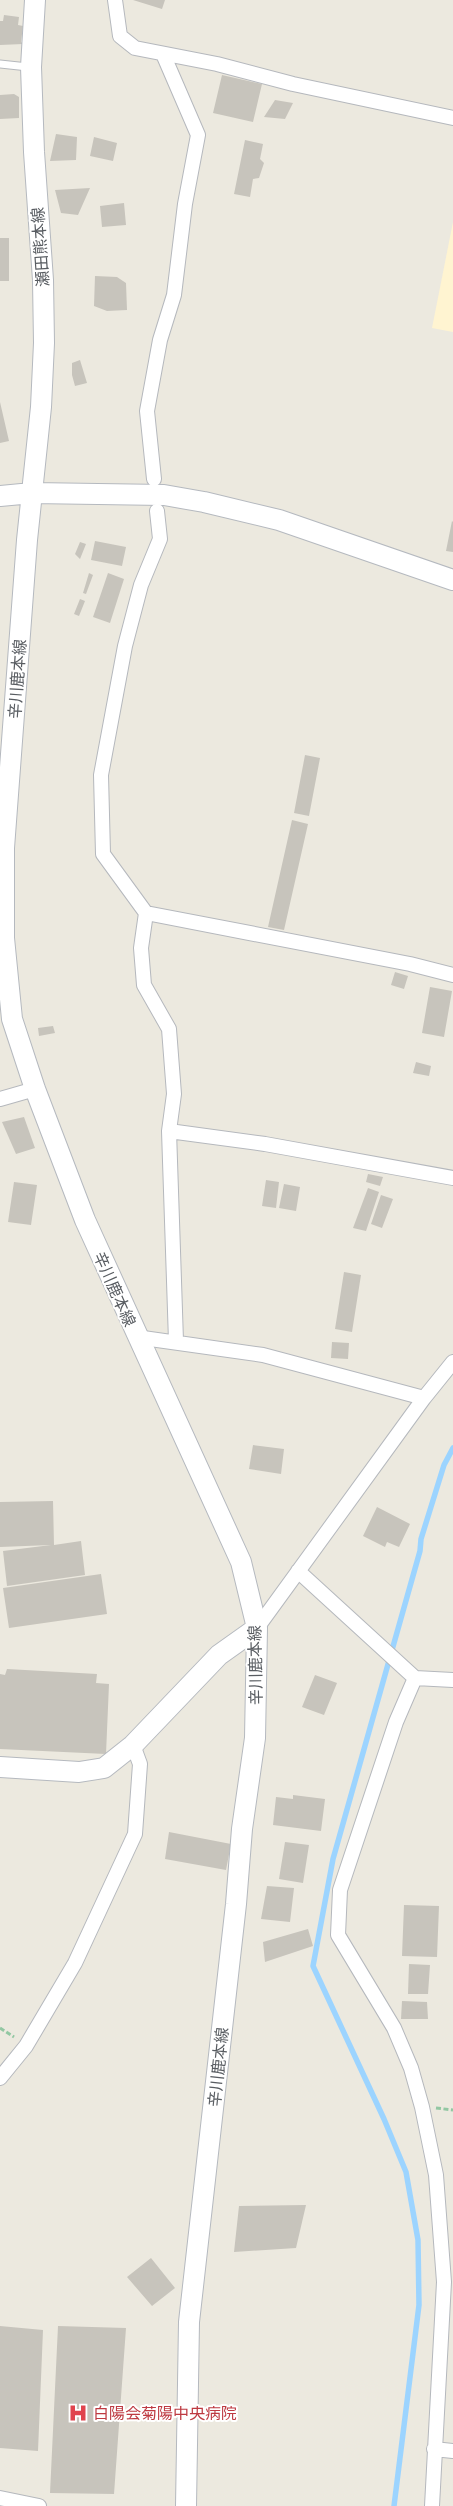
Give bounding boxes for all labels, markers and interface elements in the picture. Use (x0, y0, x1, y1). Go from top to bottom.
street label: 瀬田熊本線 (28, 206, 53, 288)
street label: 辛川鹿本線 (5, 638, 30, 720)
street label: 辛川鹿本線 (90, 1249, 139, 1330)
street label: 辛川鹿本線 (245, 1625, 266, 1705)
street label: 辛川鹿本線 (205, 2026, 232, 2108)
hospital icon: 白陽会菊陽中央病院 (67, 2402, 89, 2424)
place label: 白陽会菊陽中央病院 (93, 2404, 237, 2423)

